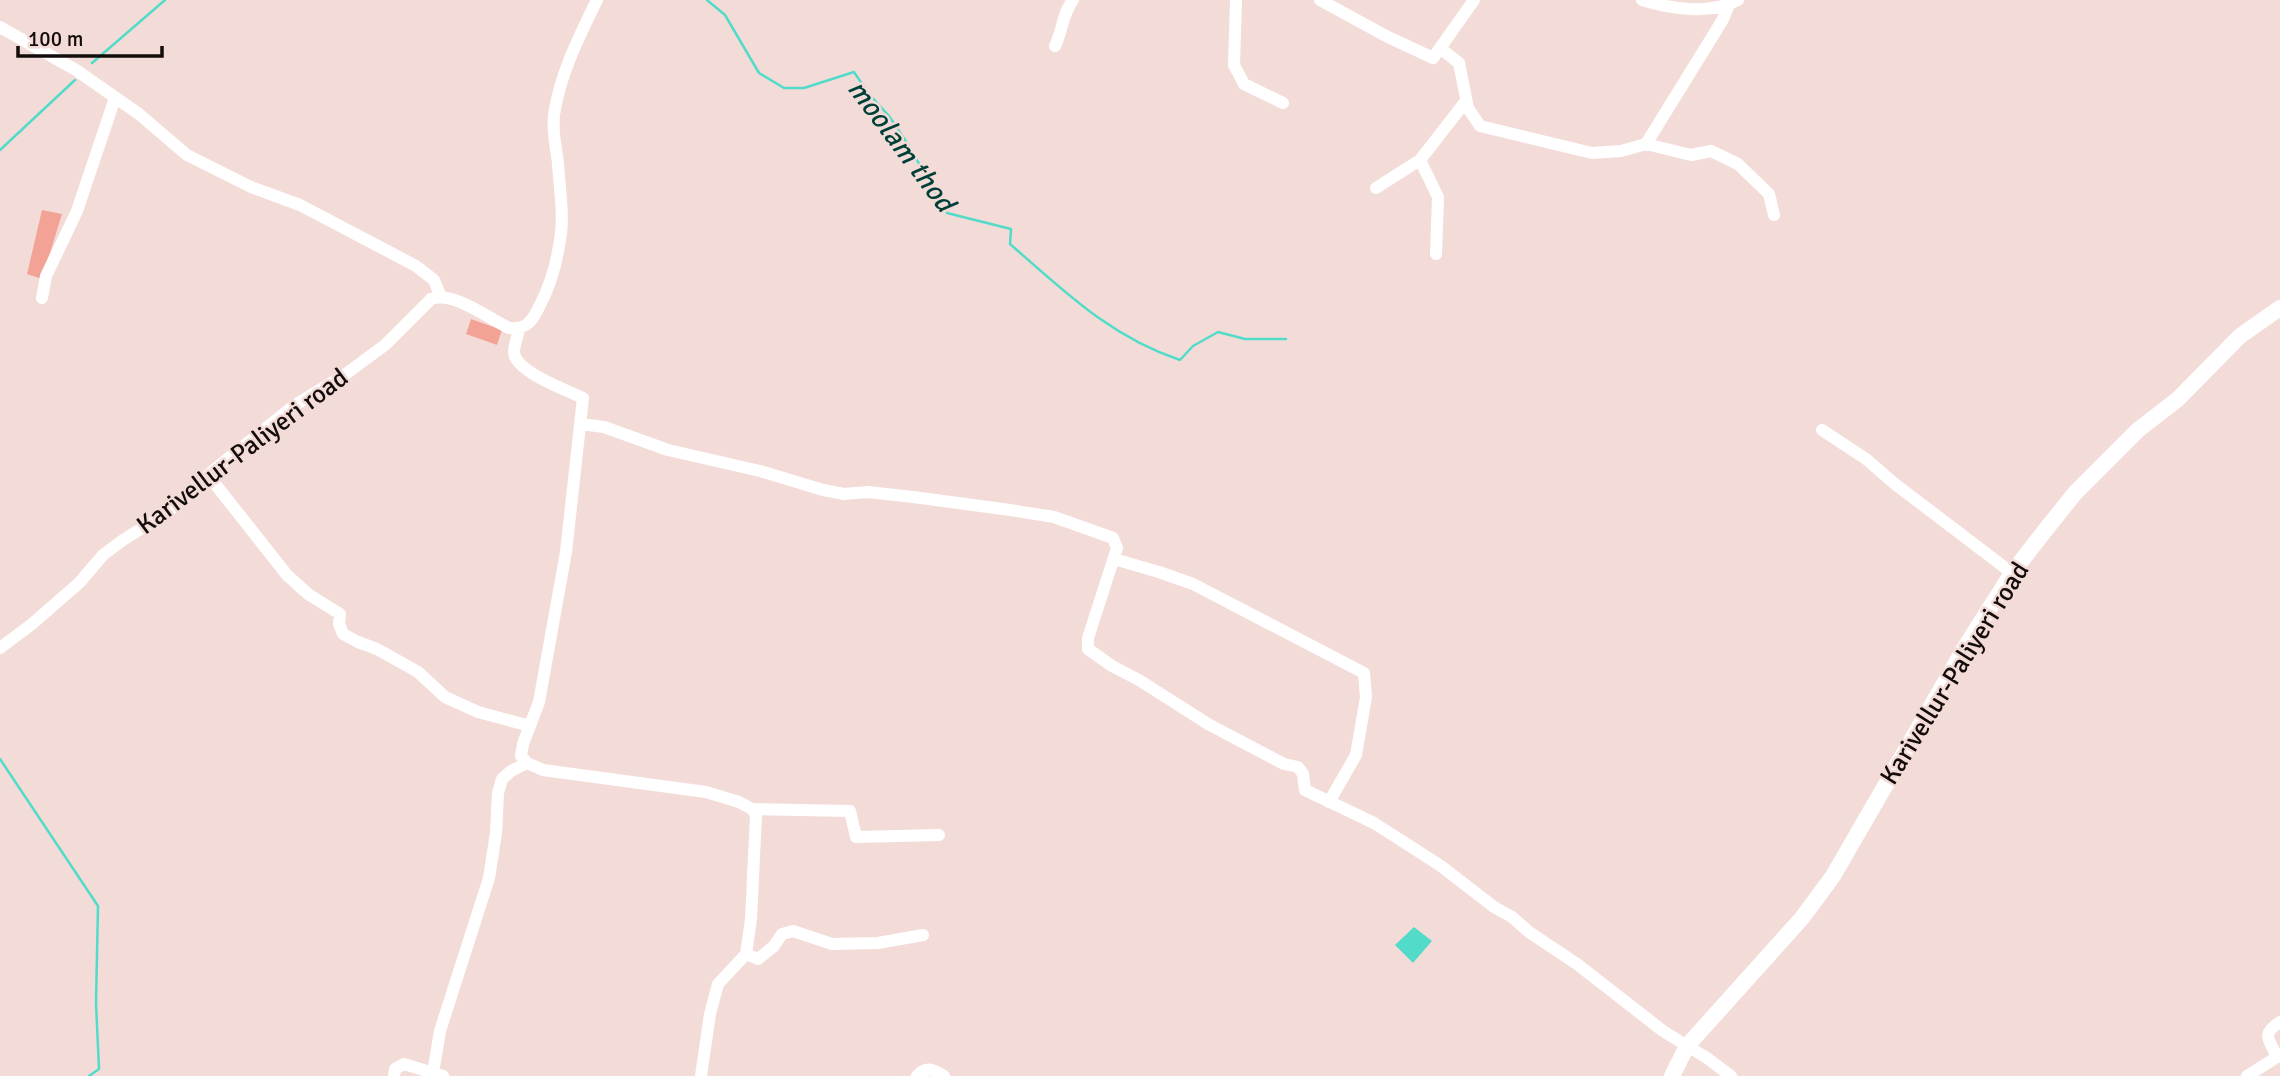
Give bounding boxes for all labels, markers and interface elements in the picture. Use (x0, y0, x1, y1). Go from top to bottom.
scale bar (18, 14, 161, 58)
text: 100 m (28, 26, 83, 52)
water label: moolam thod (840, 73, 964, 221)
street label: Karivellur-Paliyeri road (131, 362, 355, 542)
street label: Karivellur-Paliyeri road (1873, 556, 2036, 791)

